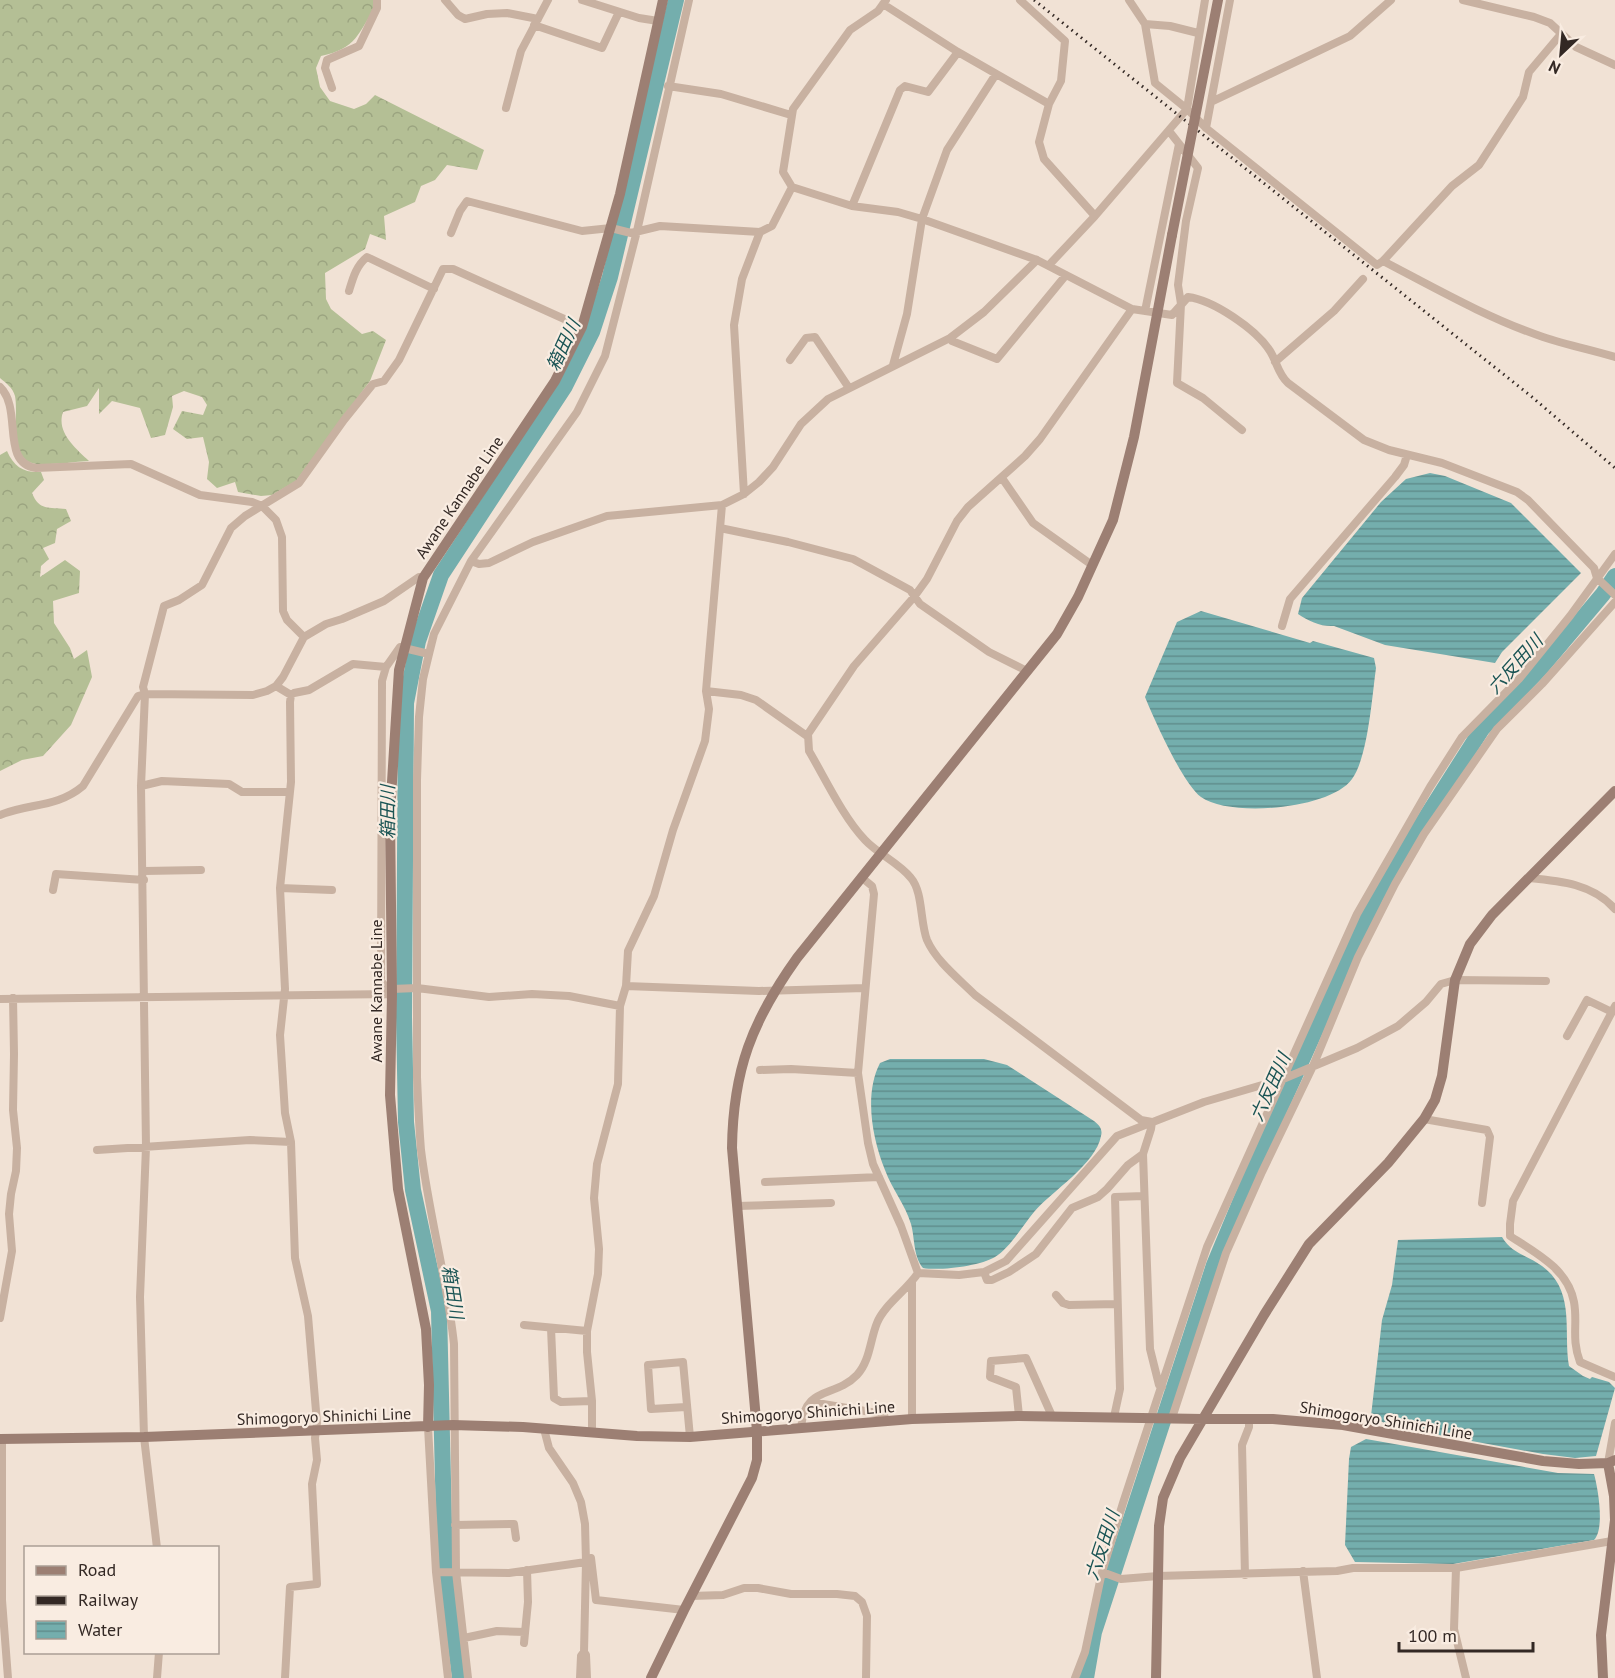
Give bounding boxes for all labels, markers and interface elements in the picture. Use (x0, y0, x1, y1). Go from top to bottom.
north arrow (1531, 24, 1591, 84)
text: N (1545, 56, 1564, 79)
water label: 箱田川 (541, 314, 586, 374)
street label: Awane Kannabe Line (411, 432, 507, 562)
water label: 六反田川 (1482, 628, 1549, 698)
water label: 箱田川 (376, 783, 399, 839)
street label: Awane Kannabe Line (366, 919, 386, 1063)
water label: 六反田川 (1245, 1048, 1296, 1125)
water label: 箱田川 (437, 1264, 469, 1322)
street label: Shimogoryo Shinichi Line (720, 1396, 896, 1428)
street label: Shimogoryo Shinichi Line (1298, 1396, 1474, 1444)
street label: Shimogoryo Shinichi Line (237, 1403, 411, 1429)
water label: 六反田川 (1080, 1505, 1125, 1583)
legend (24, 1546, 219, 1654)
text: Road (78, 1558, 116, 1581)
text: Railway (78, 1588, 139, 1611)
scale bar (1399, 1615, 1532, 1653)
text: Water (78, 1618, 122, 1641)
text: 100 m (1408, 1624, 1457, 1647)

